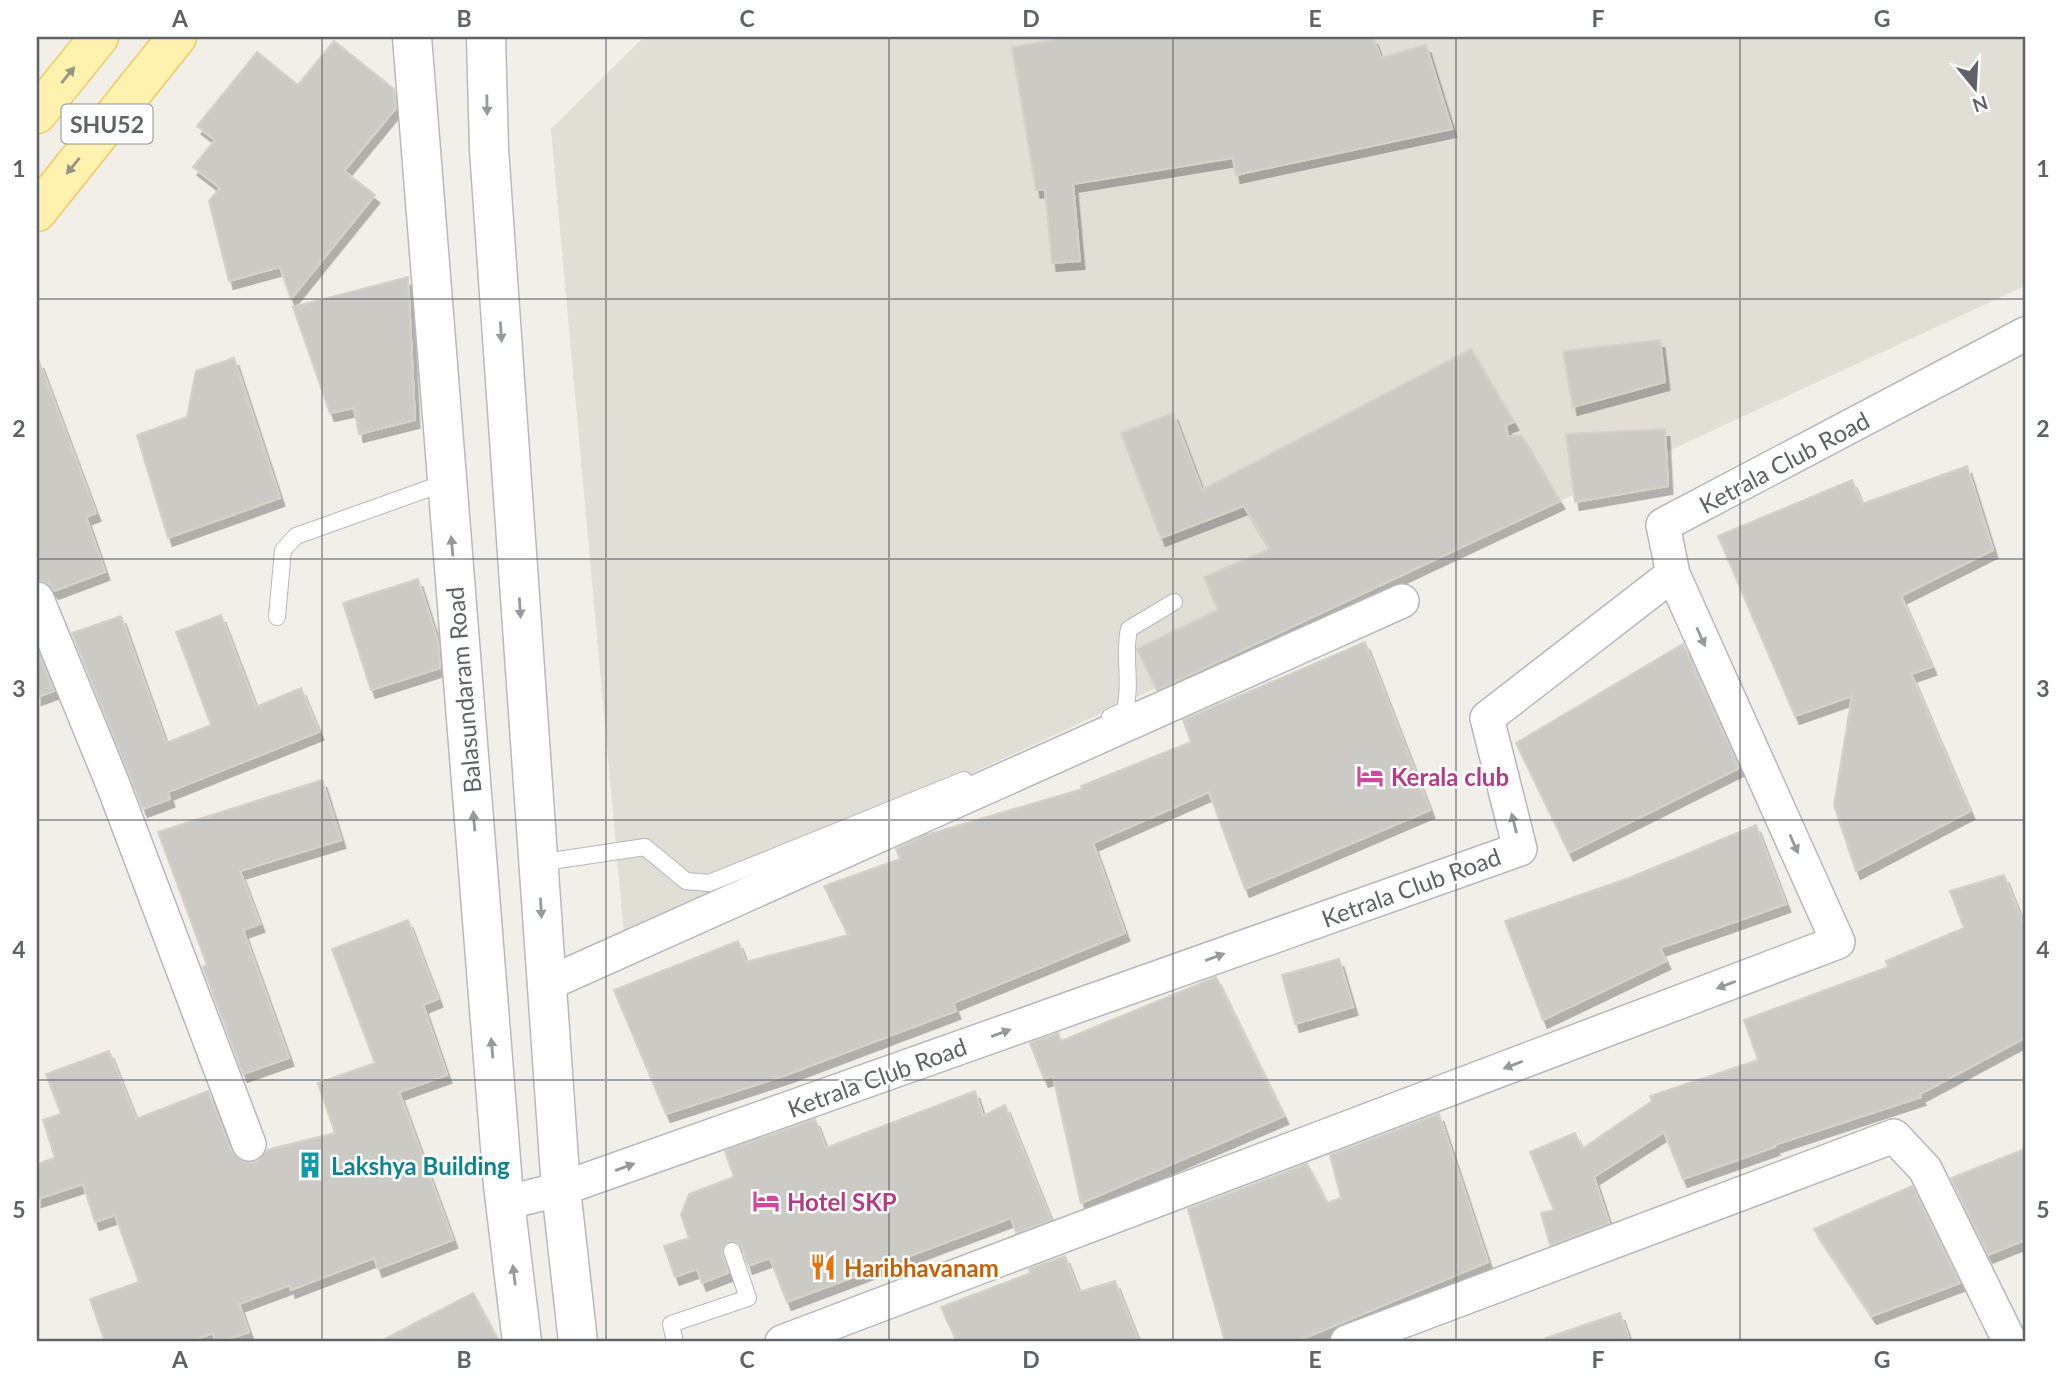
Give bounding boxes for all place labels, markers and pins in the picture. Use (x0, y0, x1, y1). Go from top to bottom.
hotel icon: Kerala club (1355, 761, 1385, 791)
place label: Kerala club (1391, 762, 1509, 791)
building icon: Lakshya Building (295, 1150, 325, 1180)
place label: Lakshya Building (331, 1151, 510, 1180)
hotel icon: Hotel SKP (751, 1186, 781, 1216)
place label: Hotel SKP (787, 1187, 897, 1216)
restaurant icon: Haribhavanam (808, 1252, 838, 1282)
place label: Haribhavanam (844, 1253, 999, 1282)

